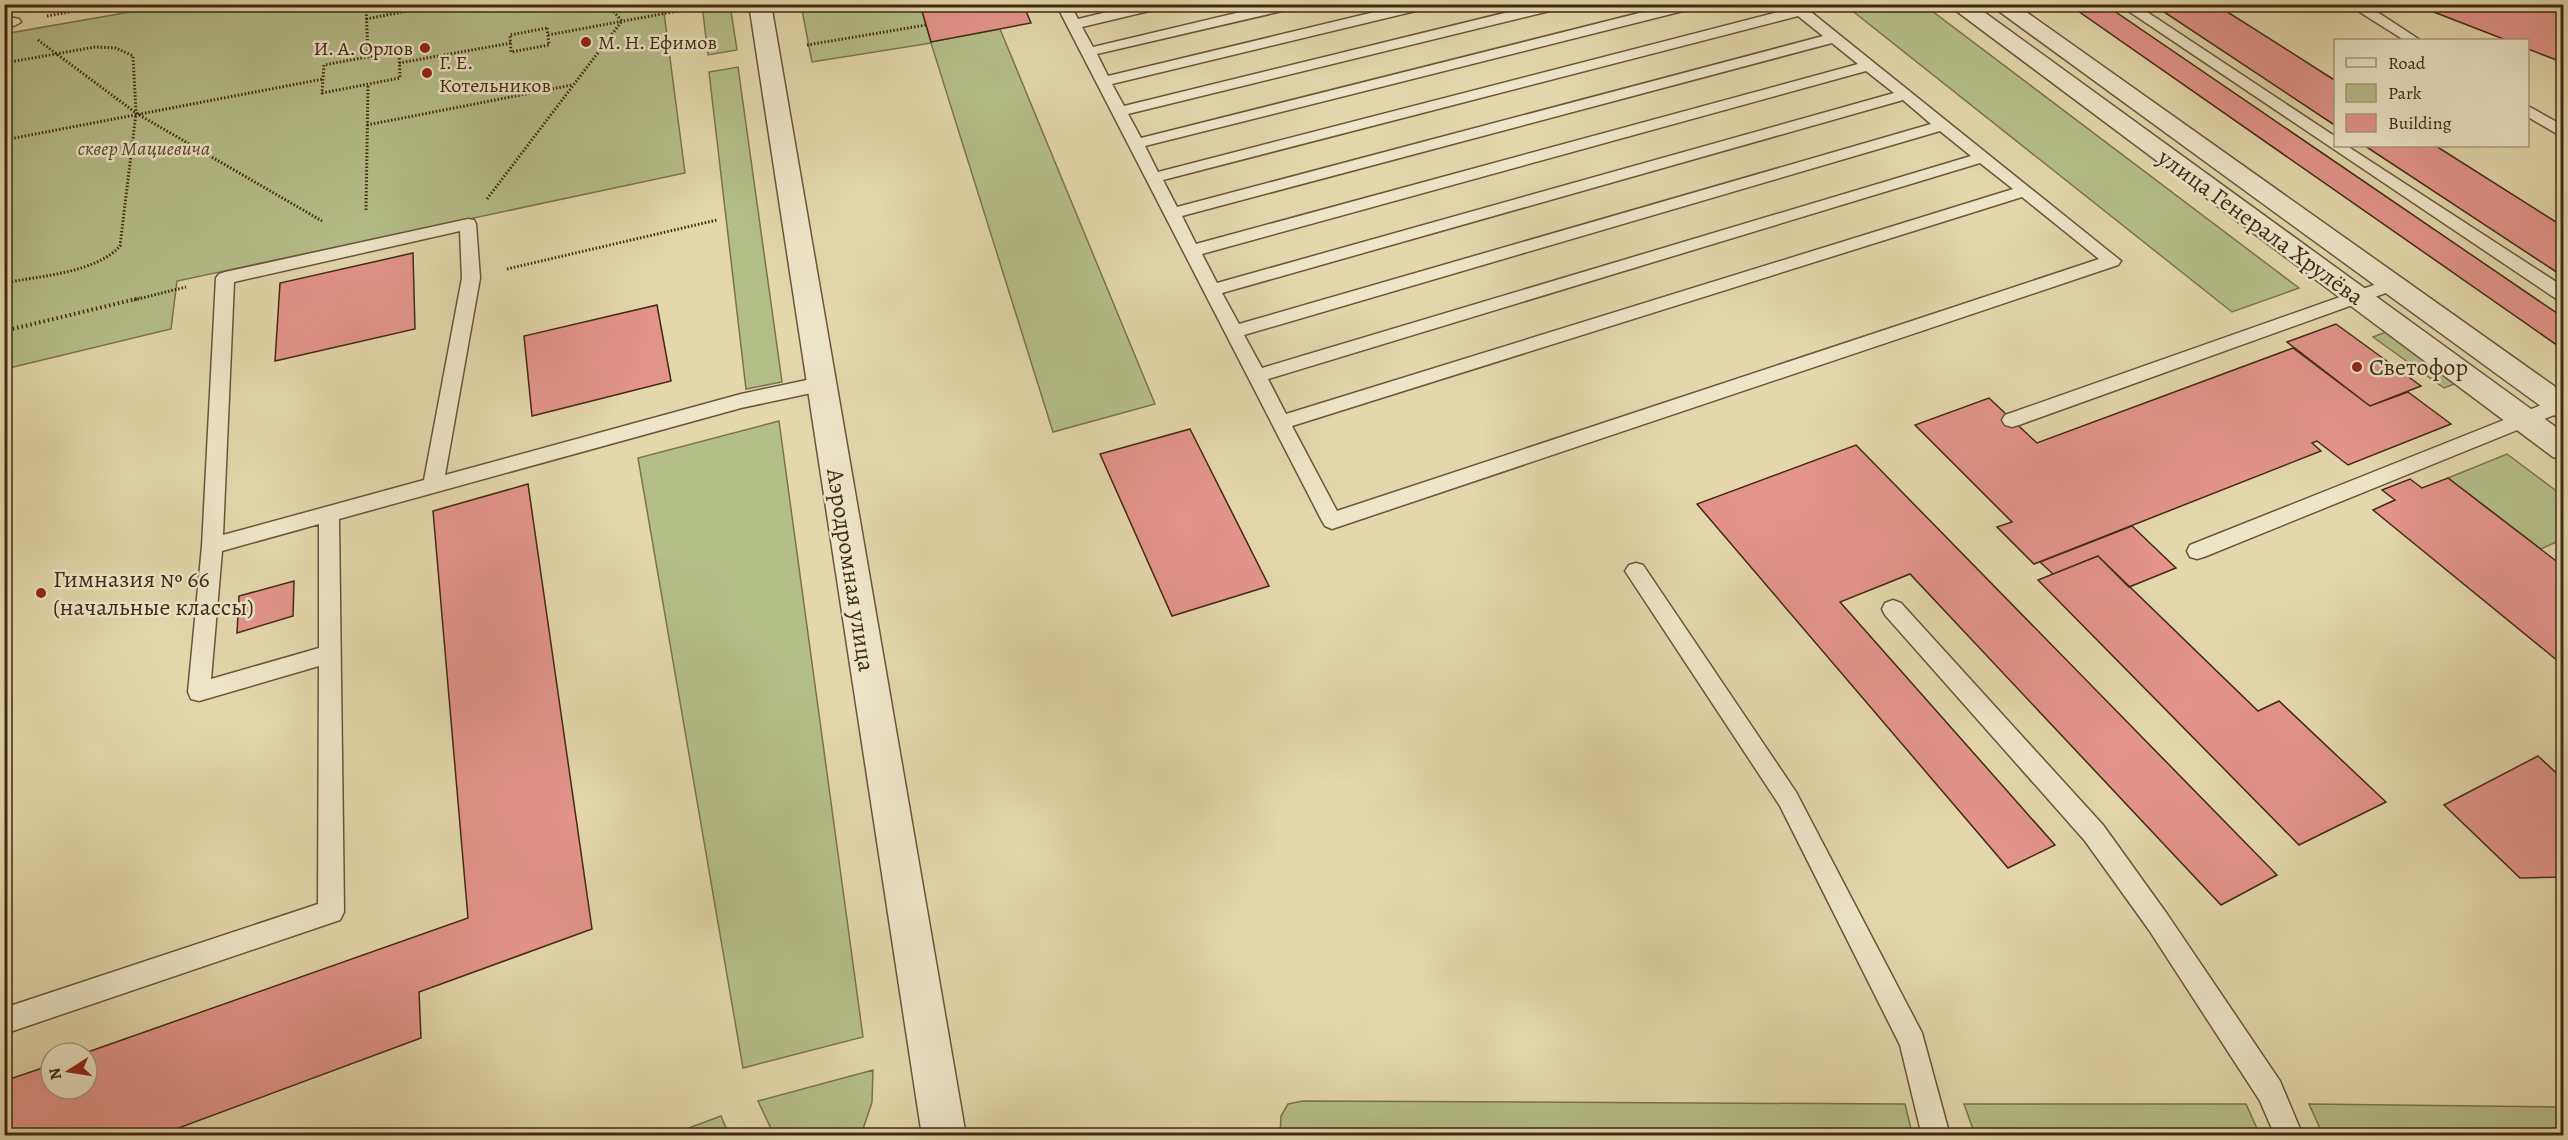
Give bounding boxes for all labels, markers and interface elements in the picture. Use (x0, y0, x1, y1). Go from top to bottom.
place label: М. Н. Ефимов (598, 29, 717, 56)
place label: И. А. Орлов (314, 35, 413, 62)
marker: М. Н. Ефимов (579, 35, 593, 49)
legend (2334, 39, 2529, 147)
marker: И. А. Орлов (418, 41, 432, 55)
place label: Г. Е. Котельников (439, 49, 551, 99)
text: Road (2388, 51, 2426, 75)
marker: Г. Е. Котельников (420, 66, 434, 80)
text: Park (2388, 81, 2422, 105)
text: Building (2388, 111, 2452, 135)
park label: сквер Мациевича (78, 135, 210, 162)
street label: улица Генерала Хрулёва (2151, 141, 2370, 313)
place label: Светофор (2369, 351, 2468, 383)
marker: Светофор (2350, 360, 2364, 374)
street label: Аэродромная улица (819, 465, 883, 674)
place label: Гимназия № 66 (начальные классы) (53, 563, 254, 623)
marker: Гимназия № 66 (начальные классы) (34, 586, 48, 600)
north arrow (39, 1041, 99, 1101)
text: N (43, 1066, 67, 1082)

